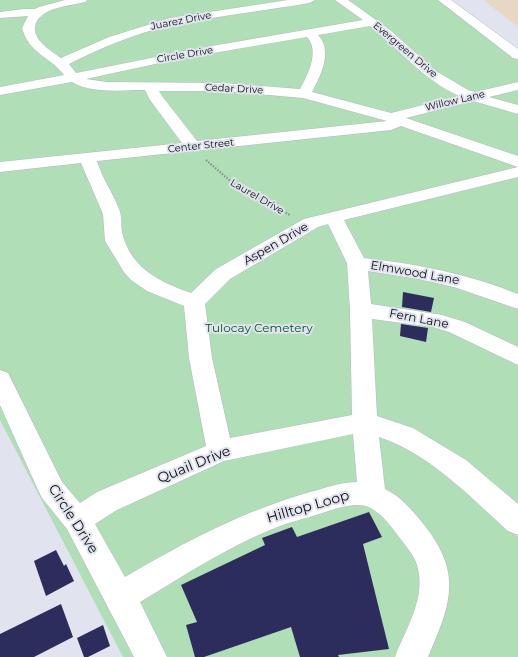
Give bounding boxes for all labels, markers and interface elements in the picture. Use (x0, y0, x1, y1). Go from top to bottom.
street label: Juarez Drive (150, 9, 212, 33)
street label: Evergreen Drive (370, 20, 440, 80)
street label: Circle Drive (156, 44, 214, 66)
street label: Cedar Drive (205, 81, 263, 97)
street label: Willow Lane (424, 88, 486, 114)
street label: Center Street (167, 137, 235, 155)
street label: Laurel Drive (228, 177, 286, 217)
street label: Aspen Drive (241, 220, 311, 268)
street label: Elmwood Lane (369, 258, 461, 288)
street label: Fern Lane (388, 306, 450, 332)
park label: Tulocay Cemetery (205, 321, 313, 335)
street label: Quail Drive (155, 443, 233, 487)
street label: Circle Drive (44, 481, 102, 557)
street label: Hilltop Loop (265, 487, 351, 527)

